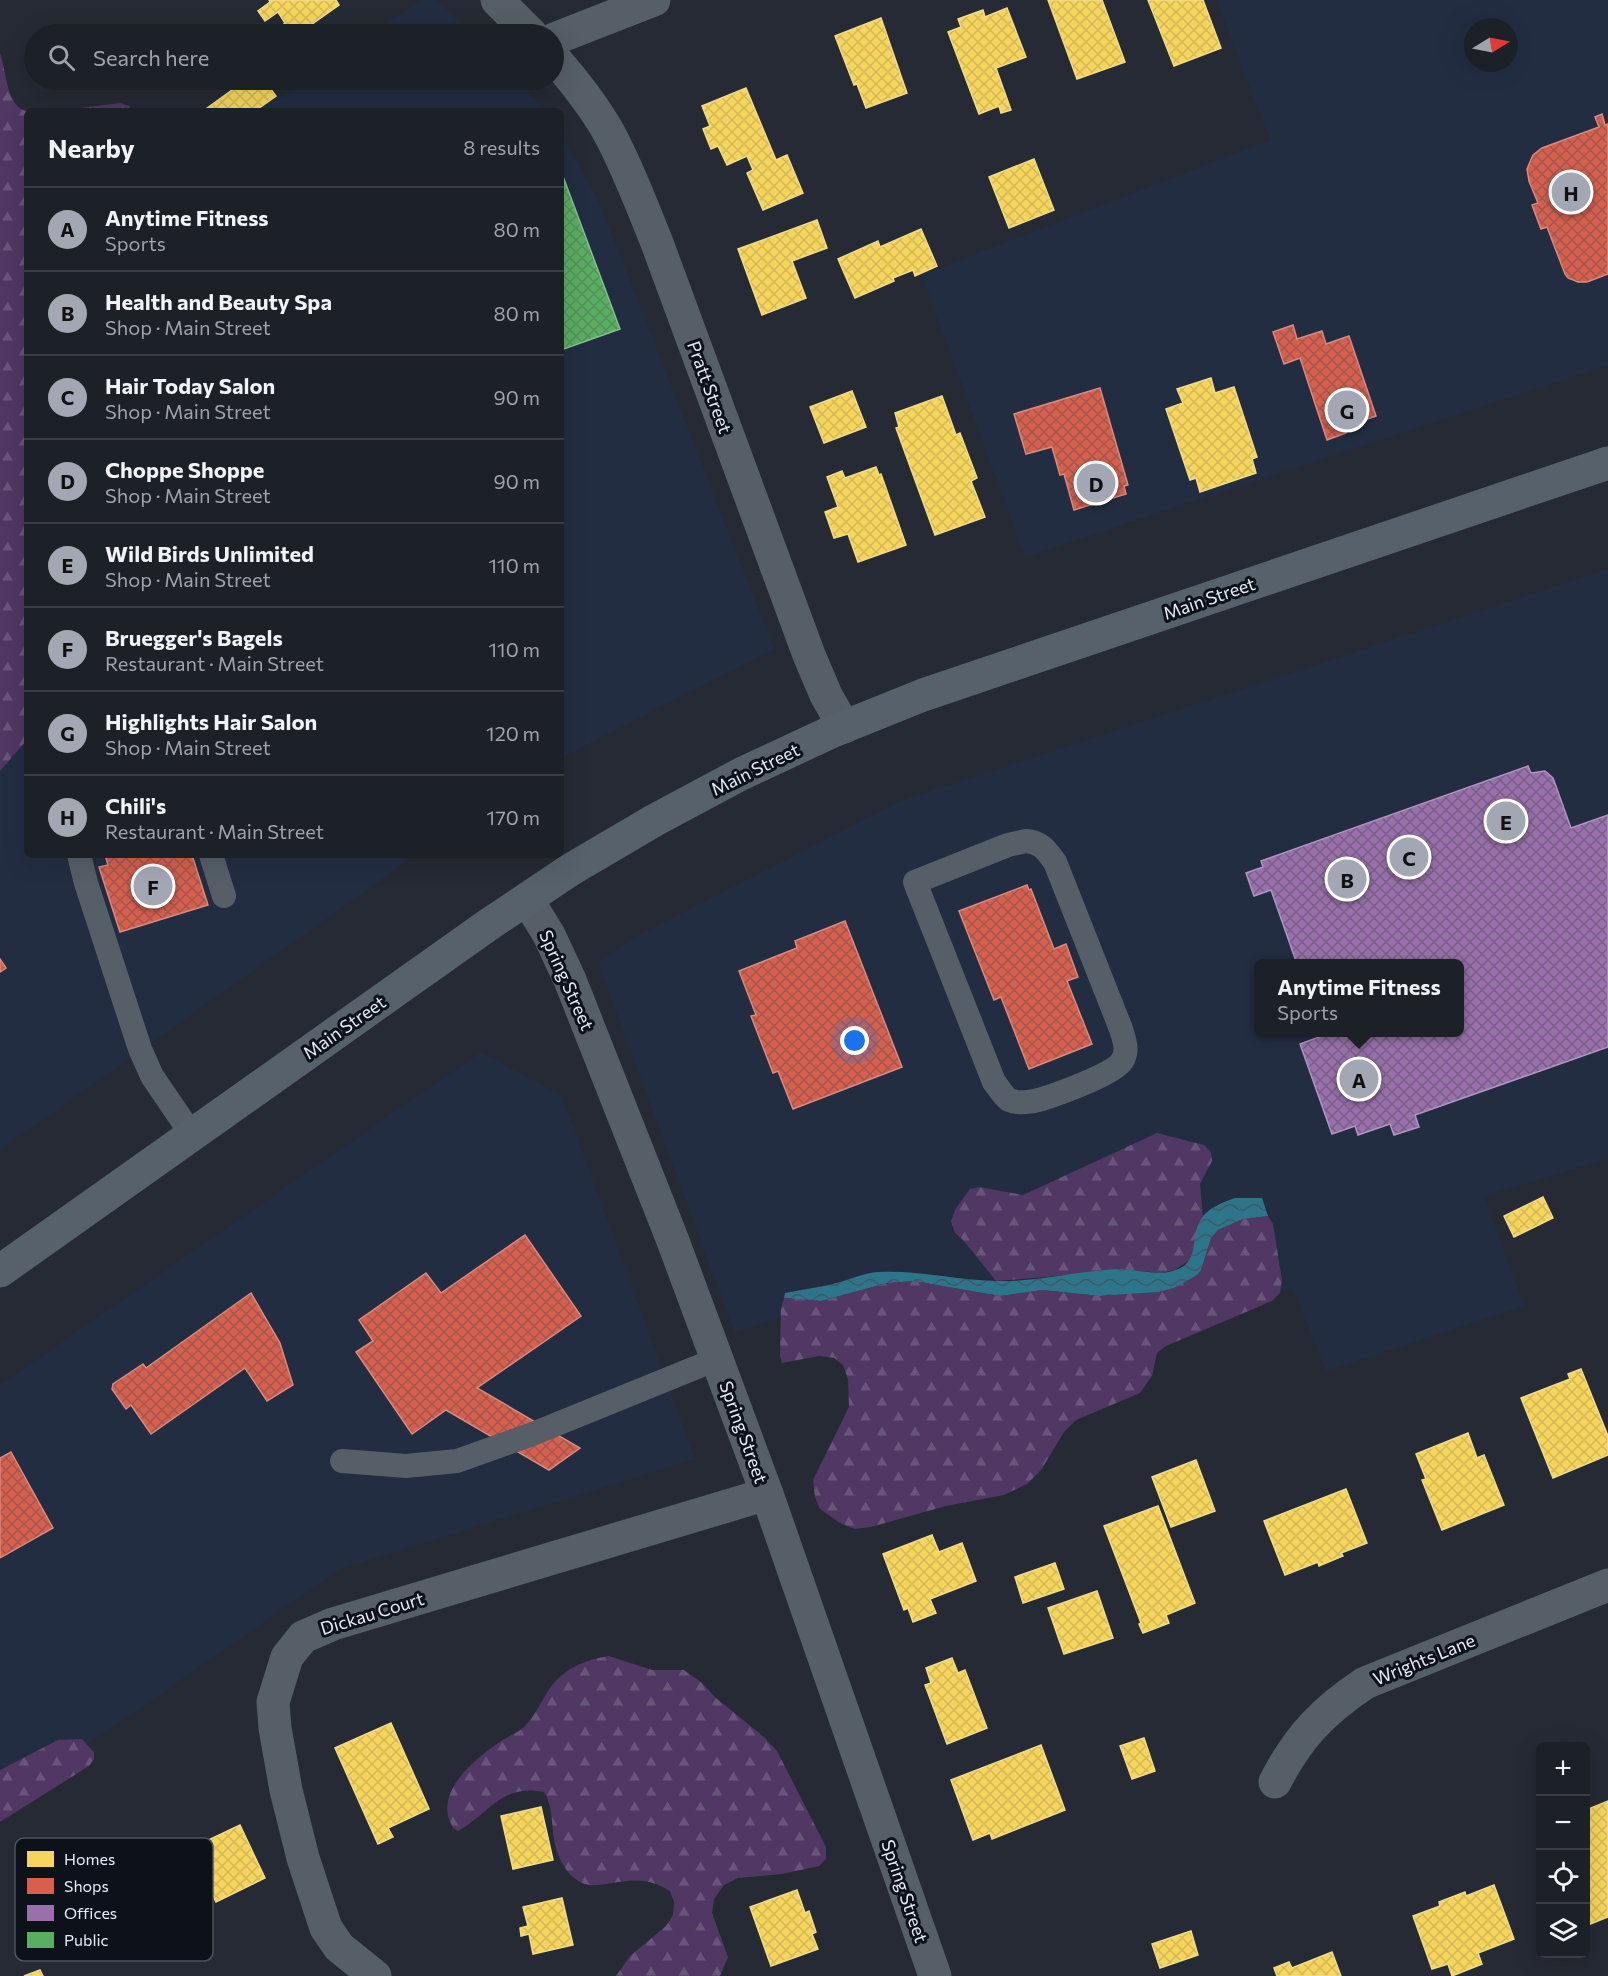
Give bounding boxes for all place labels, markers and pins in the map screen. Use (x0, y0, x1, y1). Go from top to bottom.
pin: H (1552, 170, 1590, 214)
pin: G (1328, 388, 1366, 432)
pin: D (1076, 460, 1116, 506)
pin: E (1486, 798, 1526, 844)
pin: C (1390, 834, 1428, 880)
pin: B (1328, 856, 1366, 902)
pin: F (134, 864, 172, 908)
pin: A (1340, 1056, 1378, 1102)

